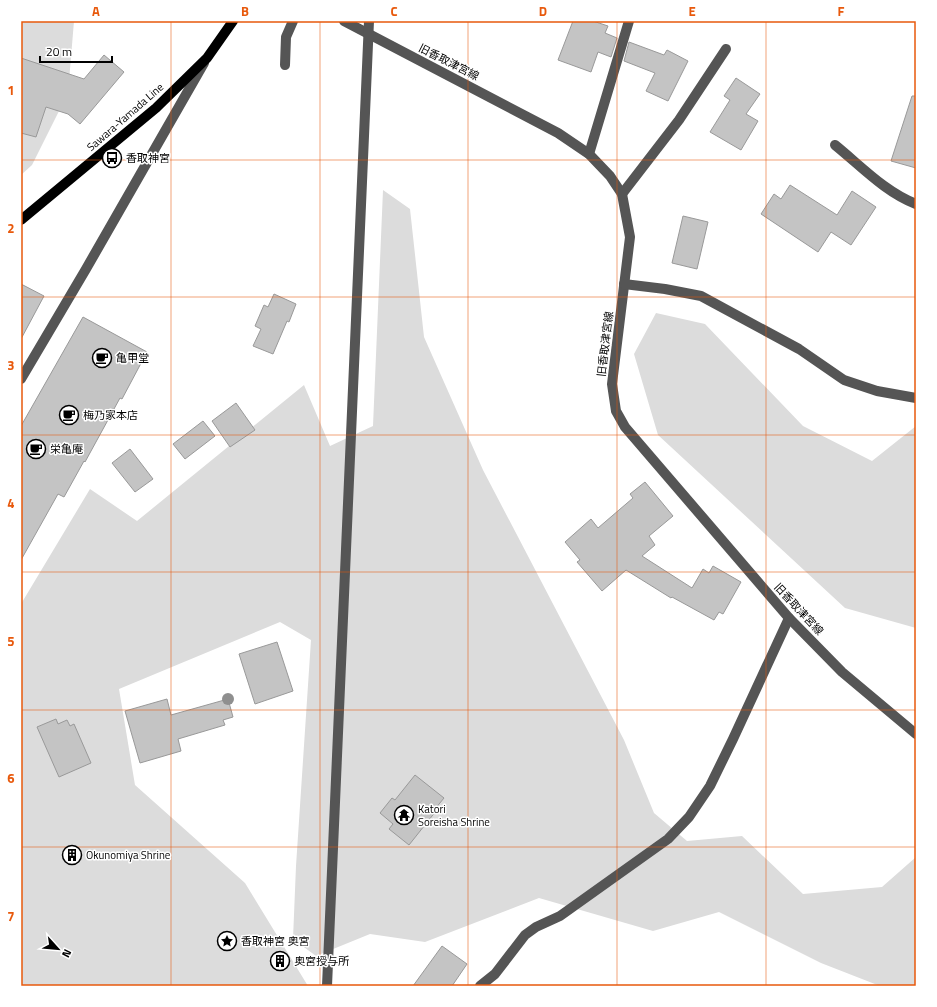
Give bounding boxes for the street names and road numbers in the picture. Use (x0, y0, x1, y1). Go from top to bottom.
street label: 旧香取津宮線 (416, 40, 482, 84)
street label: Sawara-Yamada Line (83, 79, 167, 155)
street label: 旧香取津宮線 (593, 310, 617, 378)
street label: 旧香取津宮線 (771, 579, 827, 639)

